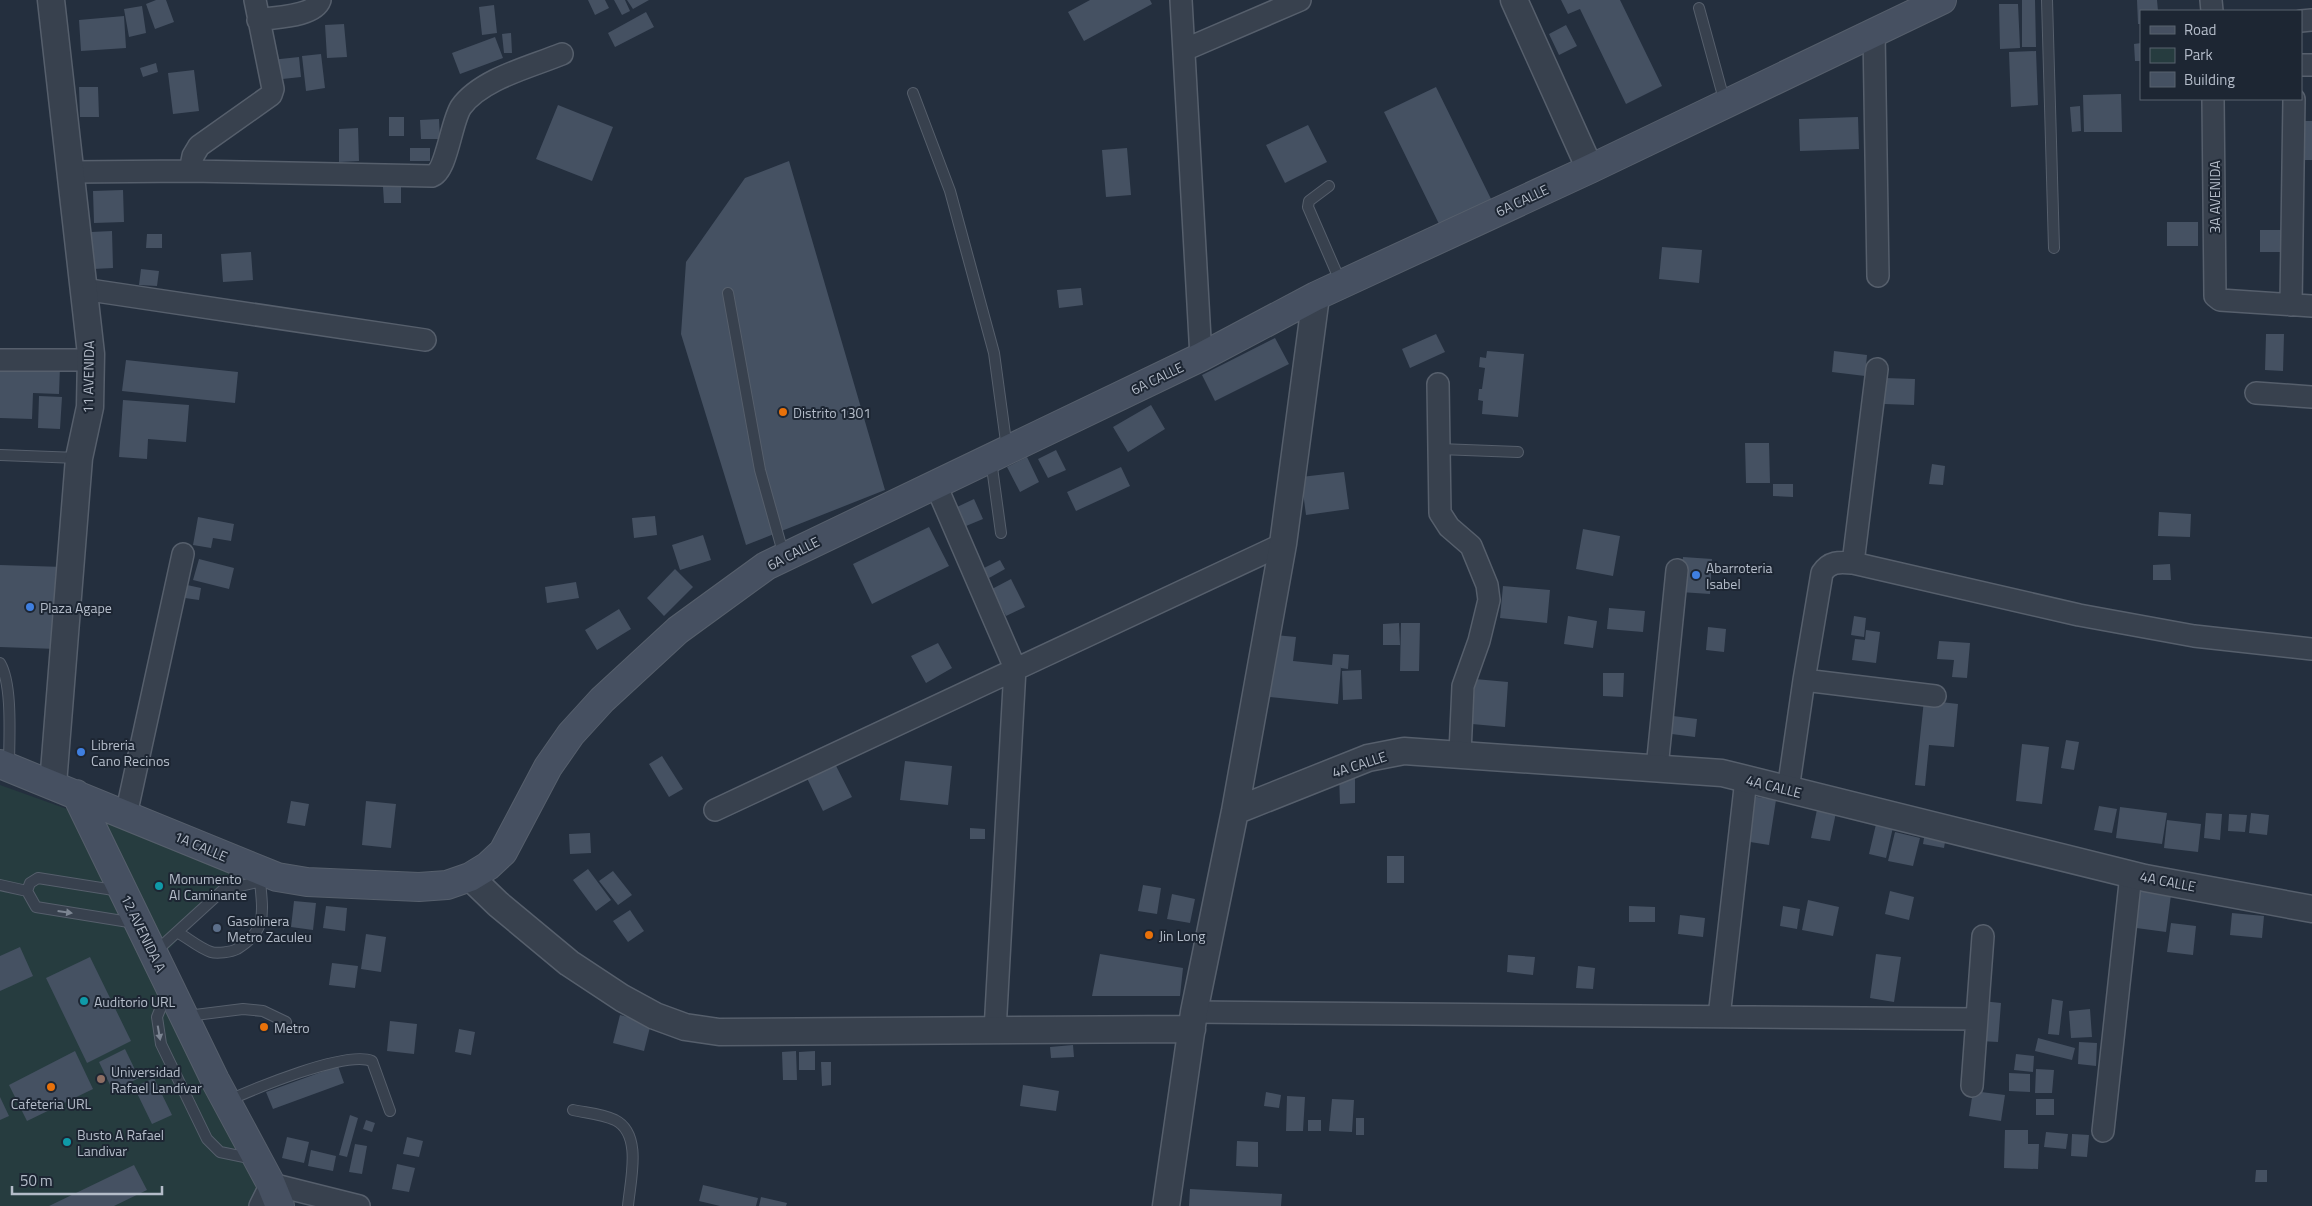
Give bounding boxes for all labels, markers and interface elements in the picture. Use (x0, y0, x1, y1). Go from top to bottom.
legend (2140, 10, 2302, 100)
text: Road (2184, 18, 2216, 41)
text: Park (2184, 43, 2213, 66)
text: Building (2184, 68, 2235, 91)
street label: 3A AVENIDA (2204, 160, 2225, 234)
street label: 6A CALLE (1492, 178, 1552, 221)
street label: 11 AVENIDA (77, 340, 99, 414)
street label: 6A CALLE (1127, 356, 1187, 400)
place label: Distrito 1301 (793, 402, 871, 423)
marker: Distrito 1301 (777, 406, 789, 418)
street label: 6A CALLE (763, 531, 823, 575)
place label: Abarroteria Isabel (1706, 557, 1773, 594)
marker: Abarroteria Isabel (1690, 569, 1702, 581)
place label: Plaza Agape (40, 597, 112, 618)
marker: Plaza Agape (24, 601, 36, 613)
place label: Libreria Cano Recinos (91, 734, 170, 771)
street label: 4A CALLE (1329, 745, 1389, 783)
marker: Libreria Cano Recinos (75, 746, 87, 758)
street label: 4A CALLE (1744, 769, 1804, 803)
street label: 1A CALLE (171, 825, 231, 867)
street label: 4A CALLE (2138, 865, 2198, 897)
place label: Monumento Al Caminante (169, 868, 247, 905)
marker: Monumento Al Caminante (153, 880, 165, 892)
street label: 12 AVENIDA A (116, 891, 172, 976)
one-way arrow (57, 909, 73, 917)
place label: Gasolinera Metro Zaculeu (227, 910, 312, 947)
marker: Gasolinera Metro Zaculeu (211, 922, 223, 934)
place label: Jin Long (1159, 925, 1205, 946)
marker: Jin Long (1143, 929, 1155, 941)
place label: Auditorio URL (94, 991, 176, 1012)
marker: Auditorio URL (78, 995, 90, 1007)
place label: Metro (274, 1017, 310, 1038)
marker: Metro (258, 1021, 270, 1033)
one-way arrow (156, 1025, 164, 1041)
place label: Universidad Rafael Landívar (111, 1061, 202, 1098)
marker: Universidad Rafael Landívar (95, 1073, 107, 1085)
marker: Cafeteria URL (45, 1081, 57, 1093)
place label: Cafeteria URL (11, 1093, 92, 1114)
place label: Busto A Rafael Landivar (77, 1124, 164, 1161)
marker: Busto A Rafael Landivar (61, 1136, 73, 1148)
scale bar (12, 1164, 162, 1196)
text: 50 m (20, 1169, 53, 1192)

